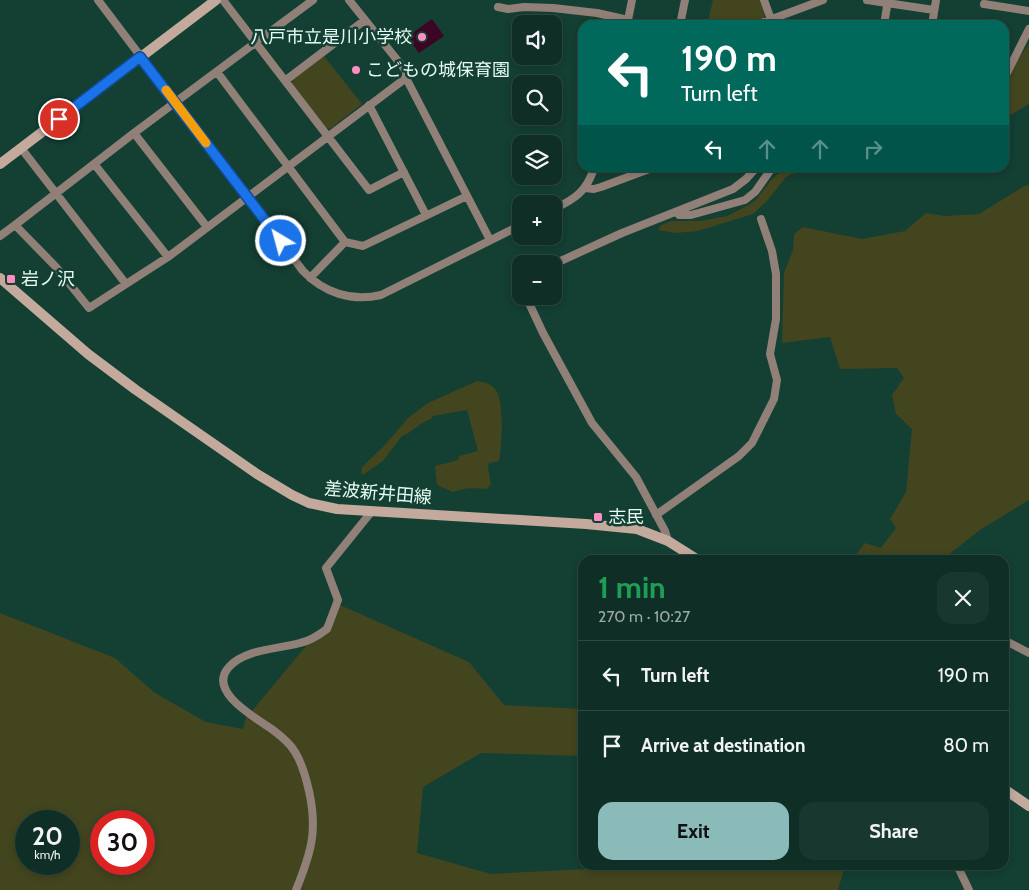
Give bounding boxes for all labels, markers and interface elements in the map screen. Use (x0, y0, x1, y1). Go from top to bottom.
map controls (512, 15, 562, 305)
button: sound (512, 15, 562, 65)
place label: 八戸市立是川小学校 (250, 26, 412, 48)
marker: 八戸市立是川小学校 (416, 31, 428, 43)
text: 190 m (681, 37, 777, 80)
icon: left (598, 40, 663, 105)
place label: こどもの城保育園 (366, 59, 510, 81)
marker: こどもの城保育園 (350, 64, 362, 76)
button: search (512, 75, 562, 125)
text: Turn left (681, 80, 758, 107)
pin (38, 98, 80, 140)
icon: arrive (45, 105, 73, 133)
button: layers (512, 135, 562, 185)
icon: left (700, 135, 728, 163)
icon: ahead (753, 135, 781, 163)
icon: ahead (806, 135, 834, 163)
icon: right (859, 135, 887, 163)
button: + (512, 195, 562, 245)
position arrow (254, 214, 306, 266)
button: − (512, 255, 562, 305)
place label: 岩ノ沢 (21, 268, 75, 290)
marker: 岩ノ沢 (5, 273, 17, 285)
street label: 差波新井田線 (323, 477, 433, 509)
place label: 志民 (608, 506, 644, 528)
marker: 志民 (592, 511, 604, 523)
text: 1 min (598, 569, 666, 606)
button: close (937, 572, 989, 624)
text: 270 m · 10:27 (598, 607, 690, 626)
icon: left (598, 662, 626, 690)
text: Turn left (641, 664, 709, 687)
text: 190 m (938, 664, 989, 687)
icon: arrive (598, 732, 626, 760)
text: Arrive at destination (641, 734, 805, 757)
text: 80 m (943, 734, 989, 757)
button: Exit (598, 802, 789, 860)
button: Share (799, 802, 989, 860)
speed limit sign: 30 (90, 810, 155, 875)
text: 20 (32, 821, 63, 851)
text: km/h (34, 847, 61, 862)

